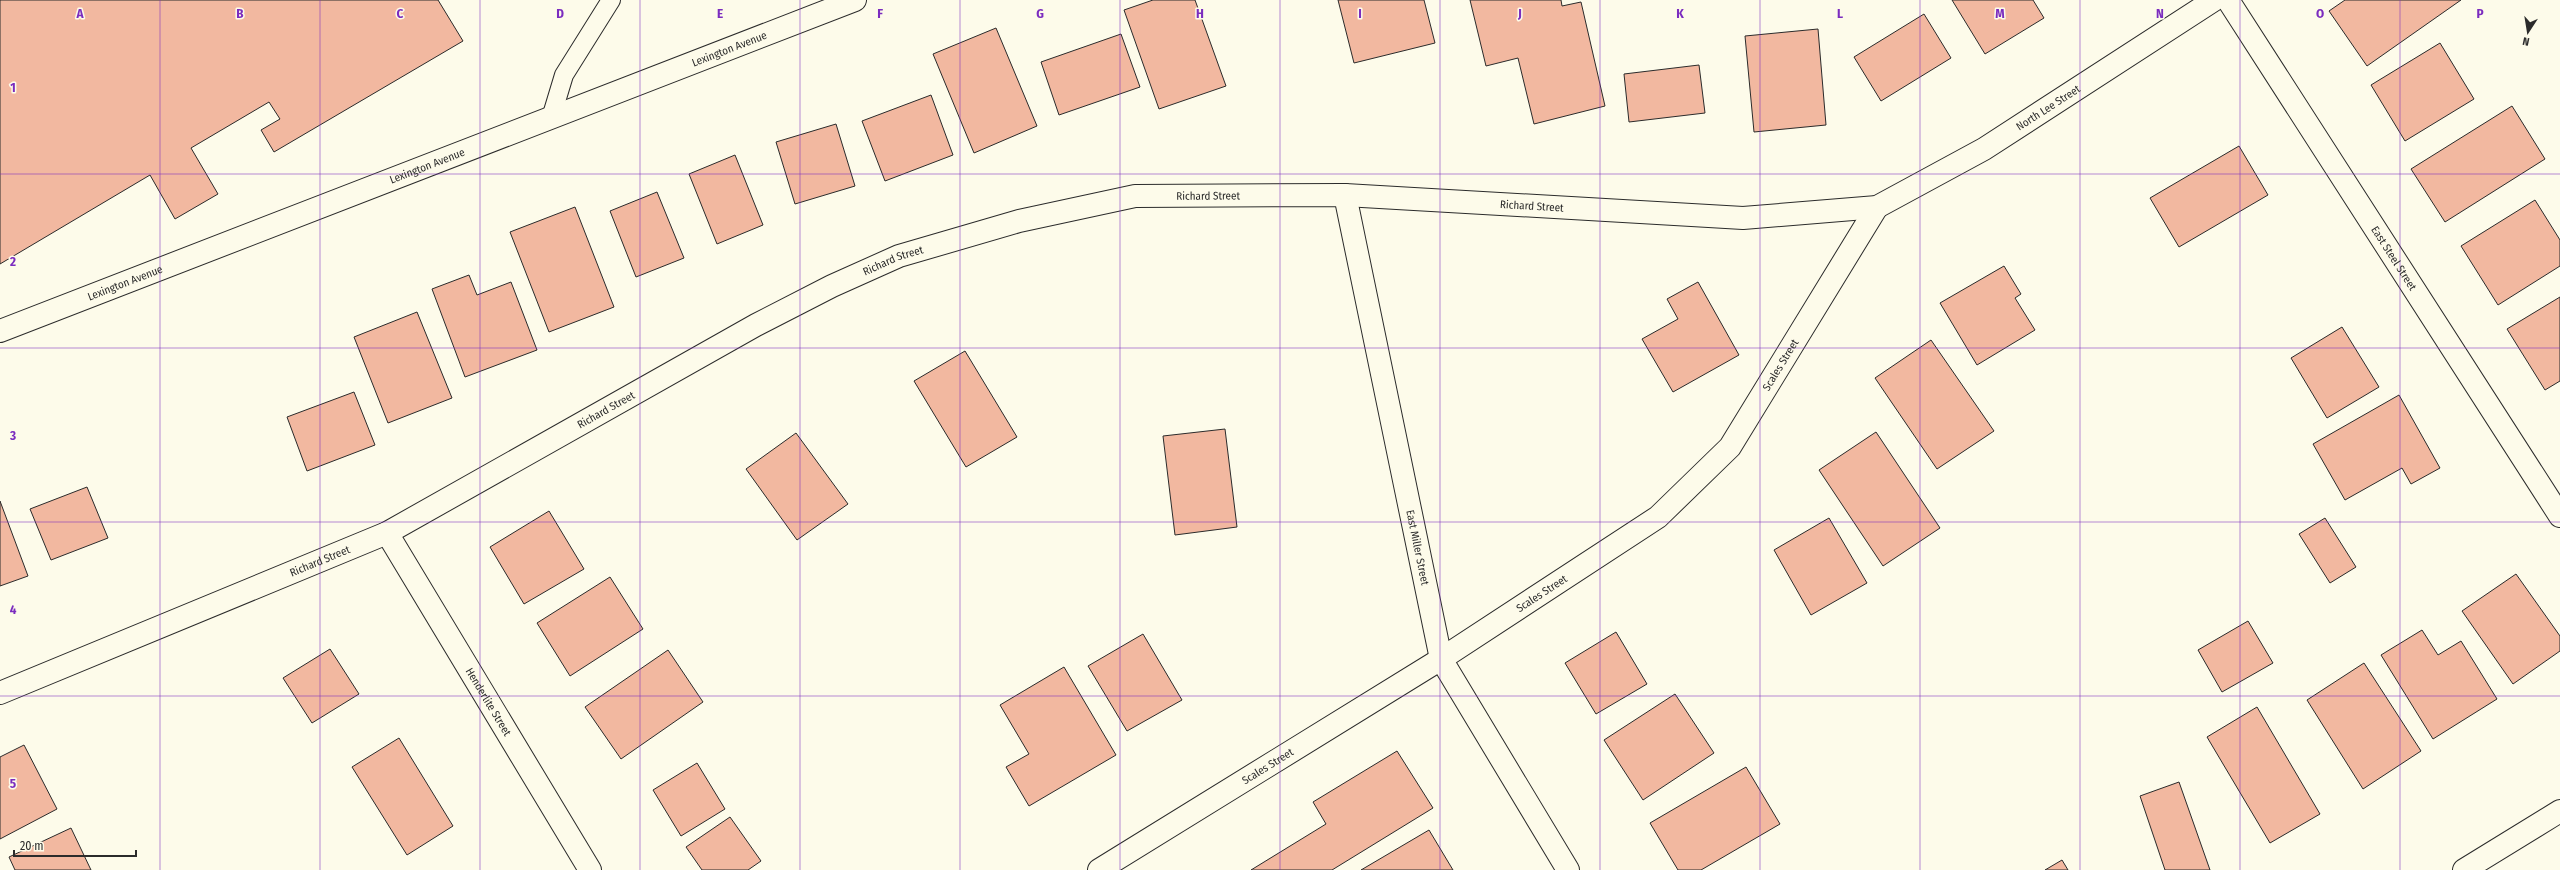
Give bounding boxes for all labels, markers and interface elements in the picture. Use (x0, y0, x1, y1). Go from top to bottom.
text: A (75, 6, 84, 21)
text: B (236, 6, 244, 21)
text: C (397, 6, 404, 21)
text: D (556, 6, 564, 21)
text: E (717, 6, 723, 21)
text: F (877, 6, 883, 21)
text: G (1036, 6, 1044, 21)
text: H (1196, 6, 1204, 21)
text: I (1358, 6, 1362, 21)
text: J (1517, 6, 1522, 21)
text: K (1676, 6, 1684, 21)
text: L (1837, 6, 1843, 21)
text: M (1995, 6, 2005, 21)
text: N (2156, 6, 2164, 21)
text: O (2316, 6, 2324, 21)
text: P (2476, 6, 2484, 21)
north arrow (2508, 12, 2548, 52)
street label: Lexington Avenue (690, 29, 769, 70)
text: N (2521, 34, 2531, 48)
text: 1 (10, 80, 16, 95)
street label: North Lee Street (2014, 82, 2083, 133)
street label: Lexington Avenue (388, 146, 467, 186)
street label: Richard Street (1176, 189, 1240, 203)
street label: Richard Street (1500, 198, 1564, 215)
street label: East Steel Street (2368, 224, 2419, 293)
street label: Richard Street (861, 243, 925, 278)
text: 2 (9, 254, 16, 269)
street label: Lexington Avenue (86, 263, 164, 303)
street label: Scales Street (1760, 337, 1802, 393)
street label: Richard Street (575, 389, 637, 431)
text: 3 (9, 428, 16, 443)
street label: East Miller Street (1403, 509, 1432, 587)
street label: Richard Street (288, 543, 352, 579)
street label: Scales Street (1514, 572, 1570, 615)
text: 4 (10, 602, 17, 617)
street label: Henderlite Street (463, 666, 514, 739)
street label: Scales Street (1240, 745, 1296, 787)
text: 5 (10, 776, 16, 791)
scale bar (14, 832, 136, 858)
text: 20 m (20, 839, 44, 853)

